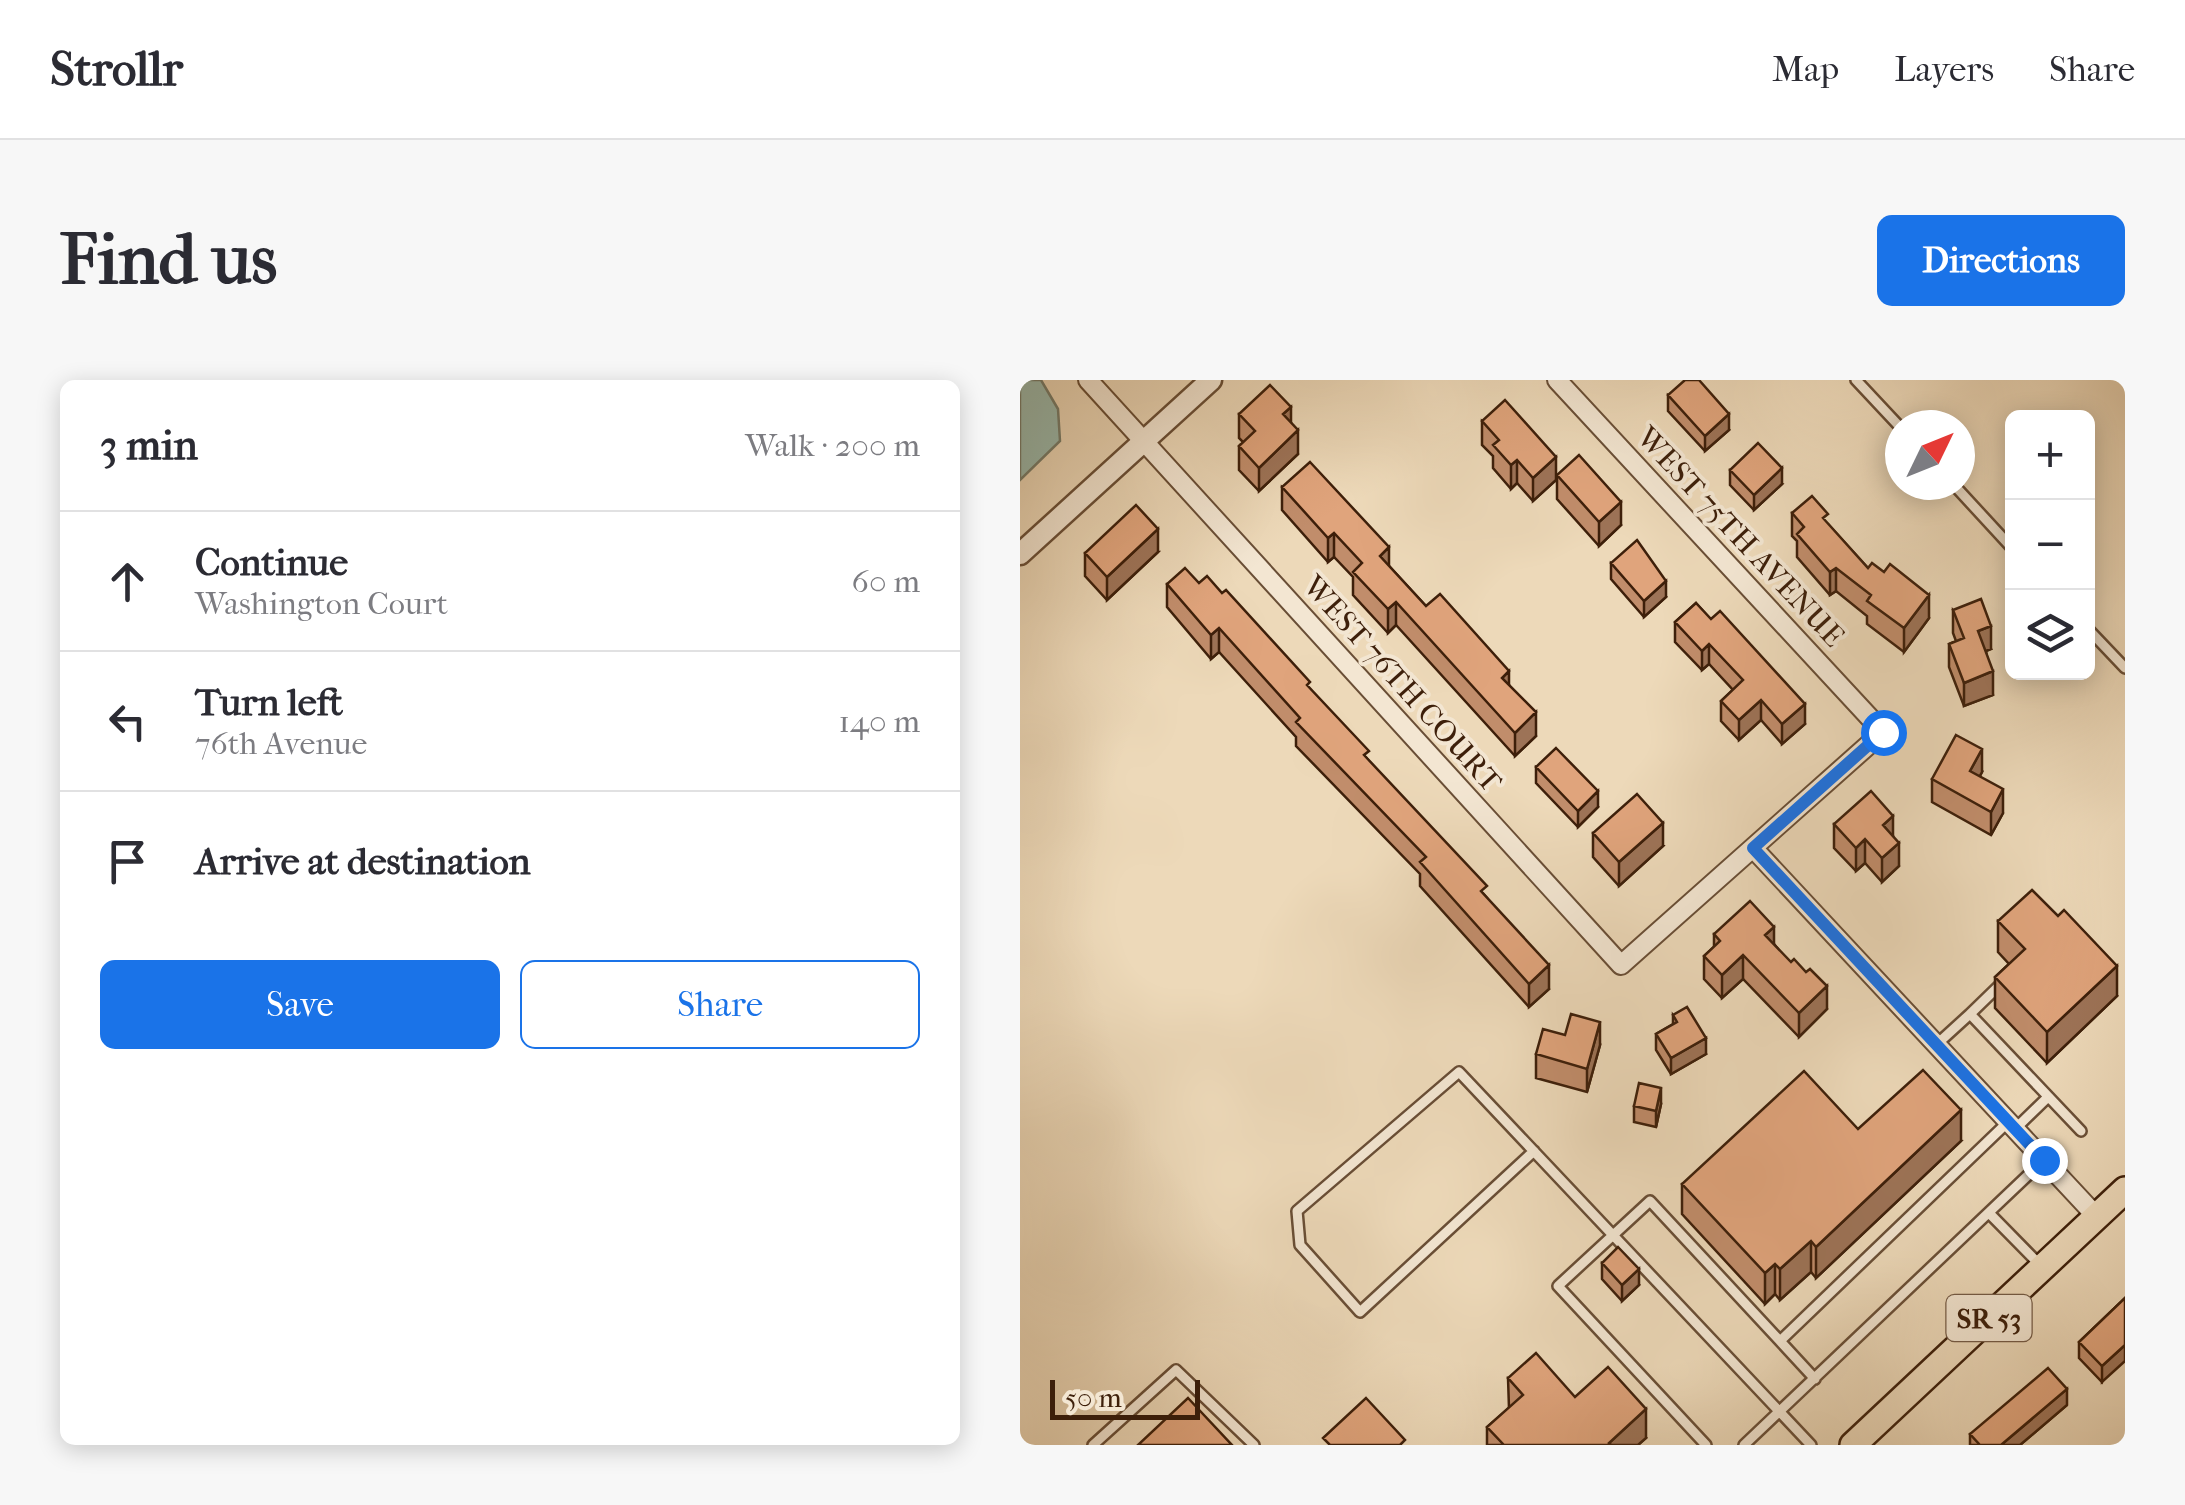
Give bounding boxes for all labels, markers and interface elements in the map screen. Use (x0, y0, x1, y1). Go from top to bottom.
text: Strollr (50, 41, 183, 97)
text: Map (1772, 49, 1839, 90)
text: Layers (1894, 49, 1994, 90)
text: Share (2049, 49, 2135, 90)
button: Directions (1877, 215, 2125, 306)
text: Find us (60, 219, 277, 301)
north arrow (1885, 410, 1975, 500)
map controls (2005, 410, 2095, 680)
button: + (2005, 410, 2095, 500)
street label: WEST 75TH AVENUE (1628, 419, 1851, 654)
text: 3 min (100, 421, 198, 470)
text: Walk · 200 m (745, 427, 920, 464)
button: − (2005, 500, 2095, 590)
text: Continue (195, 540, 348, 585)
icon: ahead (100, 554, 155, 609)
text: 60 m (852, 563, 920, 600)
street label: WEST 76TH COURT (1295, 568, 1509, 800)
text: Washington Court (195, 585, 448, 622)
button: layers (2005, 590, 2095, 680)
text: Turn left (195, 680, 343, 725)
icon: left (100, 694, 155, 749)
text: 140 m (839, 703, 920, 740)
route start (1861, 710, 1907, 756)
text: 76th Avenue (195, 725, 367, 762)
icon: arrive (100, 834, 155, 889)
text: Arrive at destination (195, 839, 531, 884)
button: Save (100, 960, 500, 1049)
button: Share (520, 960, 920, 1049)
route end (2022, 1138, 2068, 1184)
road number: SR 53 (1946, 1295, 2032, 1341)
scale bar (1050, 1375, 1200, 1420)
text: 50 m (1065, 1381, 1122, 1414)

